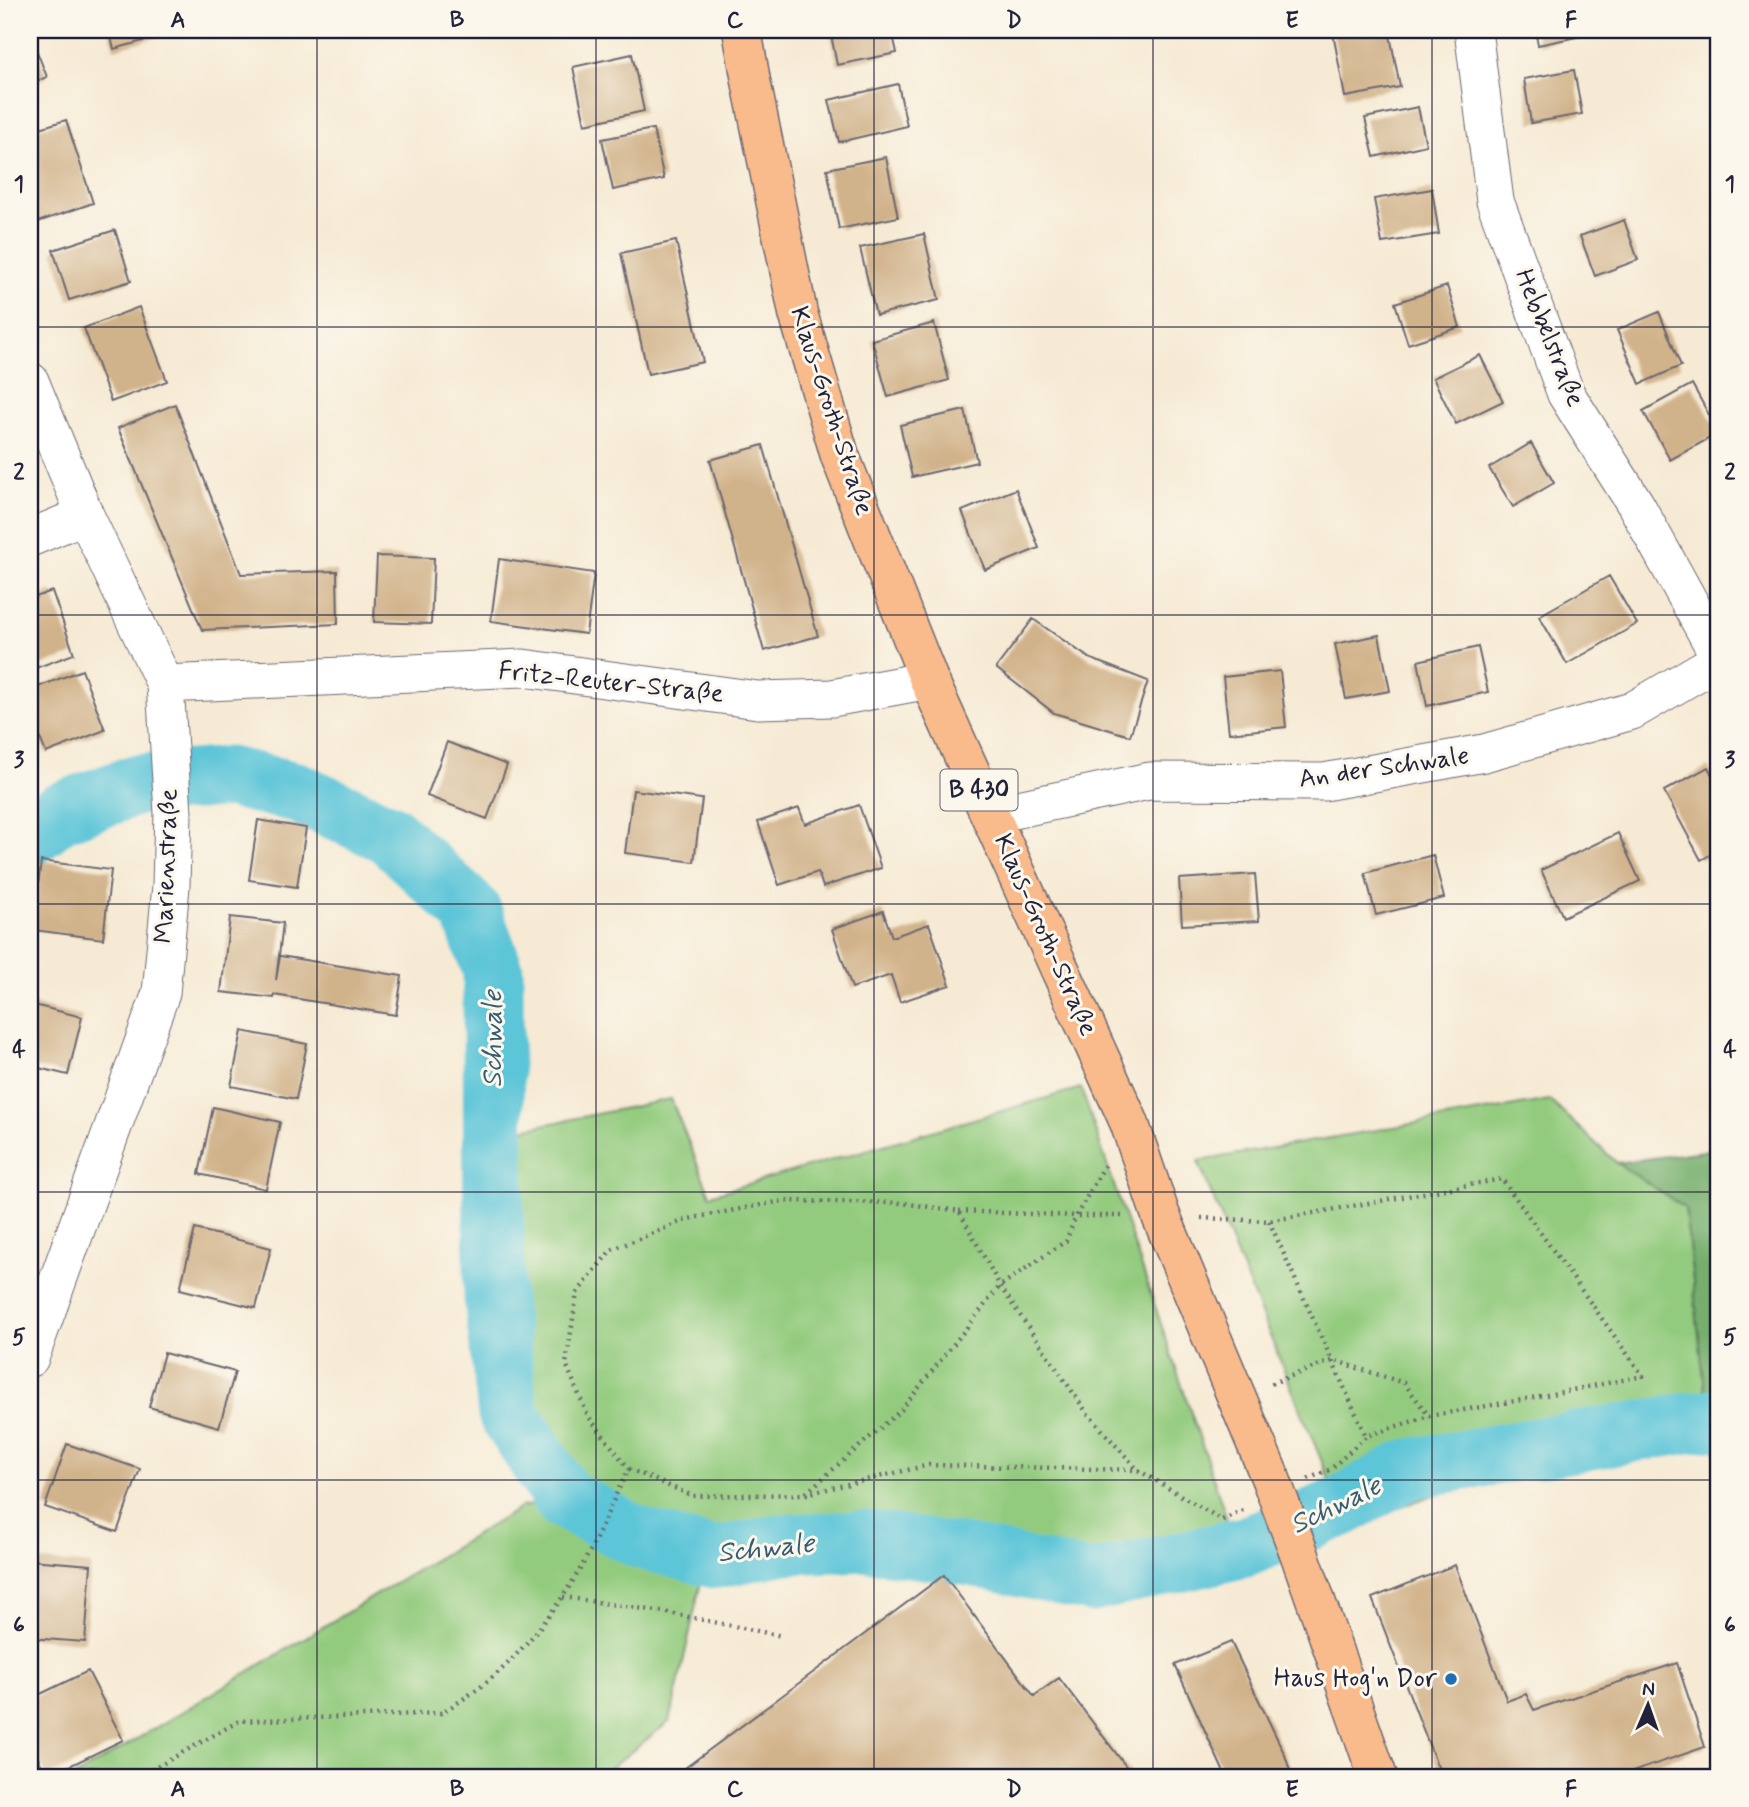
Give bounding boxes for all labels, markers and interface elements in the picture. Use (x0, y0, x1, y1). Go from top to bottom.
text: A (170, 6, 186, 36)
text: B (450, 6, 465, 36)
text: C (727, 6, 744, 36)
text: D (1006, 6, 1022, 36)
text: E (1285, 6, 1299, 36)
text: F (1565, 6, 1577, 36)
text: 1 (14, 170, 24, 200)
text: 1 (1725, 170, 1735, 200)
street label: Hebbelstraße (1506, 264, 1592, 412)
street label: Klaus-Groth-Straße (781, 302, 881, 520)
text: 2 (13, 458, 25, 488)
text: 2 (1724, 458, 1736, 488)
street label: Fritz-Reuter-Straße (497, 654, 725, 712)
street label: An der Schwale (1297, 739, 1471, 797)
text: 3 (14, 746, 25, 776)
text: 3 (1725, 746, 1736, 776)
road number: B 430 (940, 770, 1018, 810)
street label: Marienstraße (147, 788, 187, 944)
street label: Klaus-Groth-Straße (985, 829, 1105, 1041)
water label: Schwale (475, 989, 512, 1088)
text: 4 (12, 1035, 26, 1065)
text: 4 (1723, 1035, 1737, 1065)
text: 5 (12, 1323, 26, 1353)
text: 5 (1723, 1323, 1737, 1353)
water label: Schwale (1284, 1468, 1389, 1544)
water label: Schwale (716, 1525, 818, 1572)
text: 6 (13, 1611, 25, 1641)
text: 6 (1724, 1611, 1736, 1641)
place label: Haus Hog'n Dor (1274, 1662, 1438, 1696)
marker: Haus Hog'n Dor (1443, 1671, 1459, 1687)
north arrow (1612, 1671, 1682, 1741)
text: N (1642, 1677, 1655, 1702)
text: A (170, 1775, 186, 1805)
text: B (450, 1775, 465, 1805)
text: C (727, 1775, 744, 1805)
text: D (1006, 1775, 1022, 1805)
text: E (1285, 1775, 1299, 1805)
text: F (1565, 1775, 1577, 1805)

